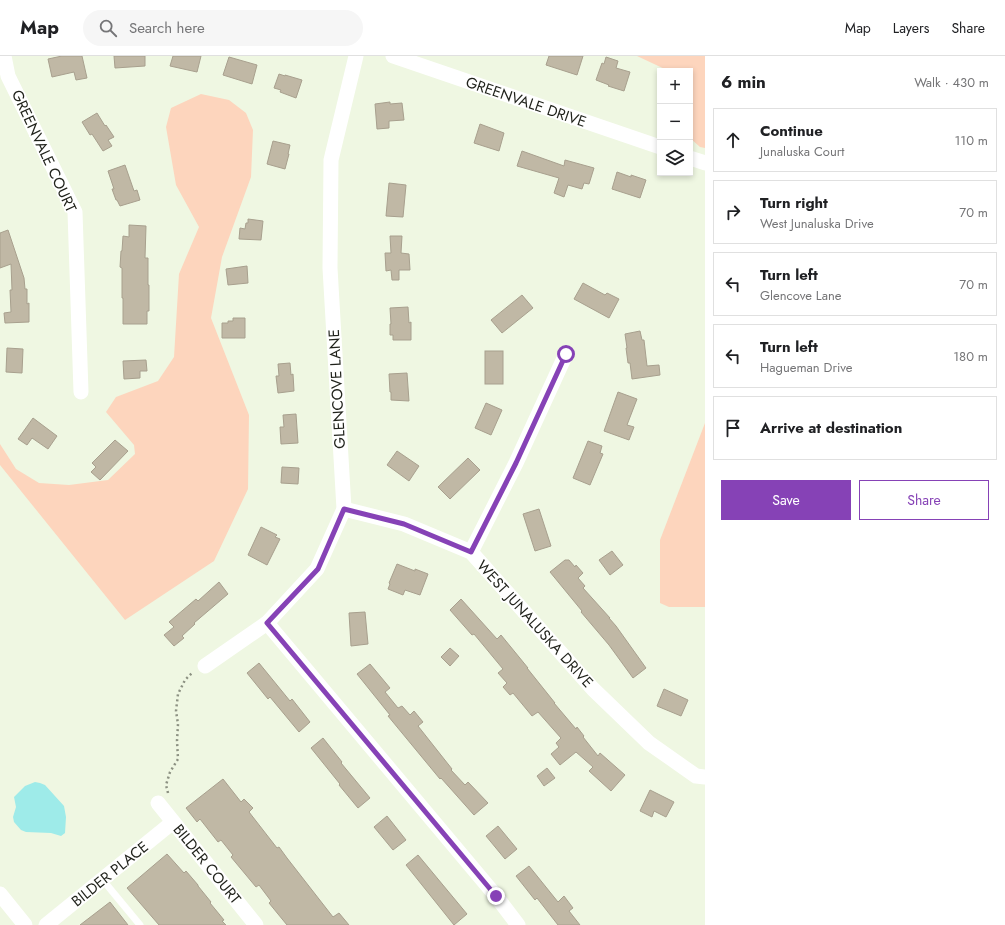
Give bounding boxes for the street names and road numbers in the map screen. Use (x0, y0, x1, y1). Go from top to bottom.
street label: GREENVALE DRIVE (463, 71, 589, 133)
street label: GREENVALE COURT (6, 86, 82, 216)
street label: GLENCOVE LANE (323, 329, 351, 449)
street label: WEST JUNALUSKA DRIVE (472, 555, 598, 693)
street label: BILDER COURT (168, 819, 246, 909)
street label: BILDER PLACE (67, 836, 153, 912)

